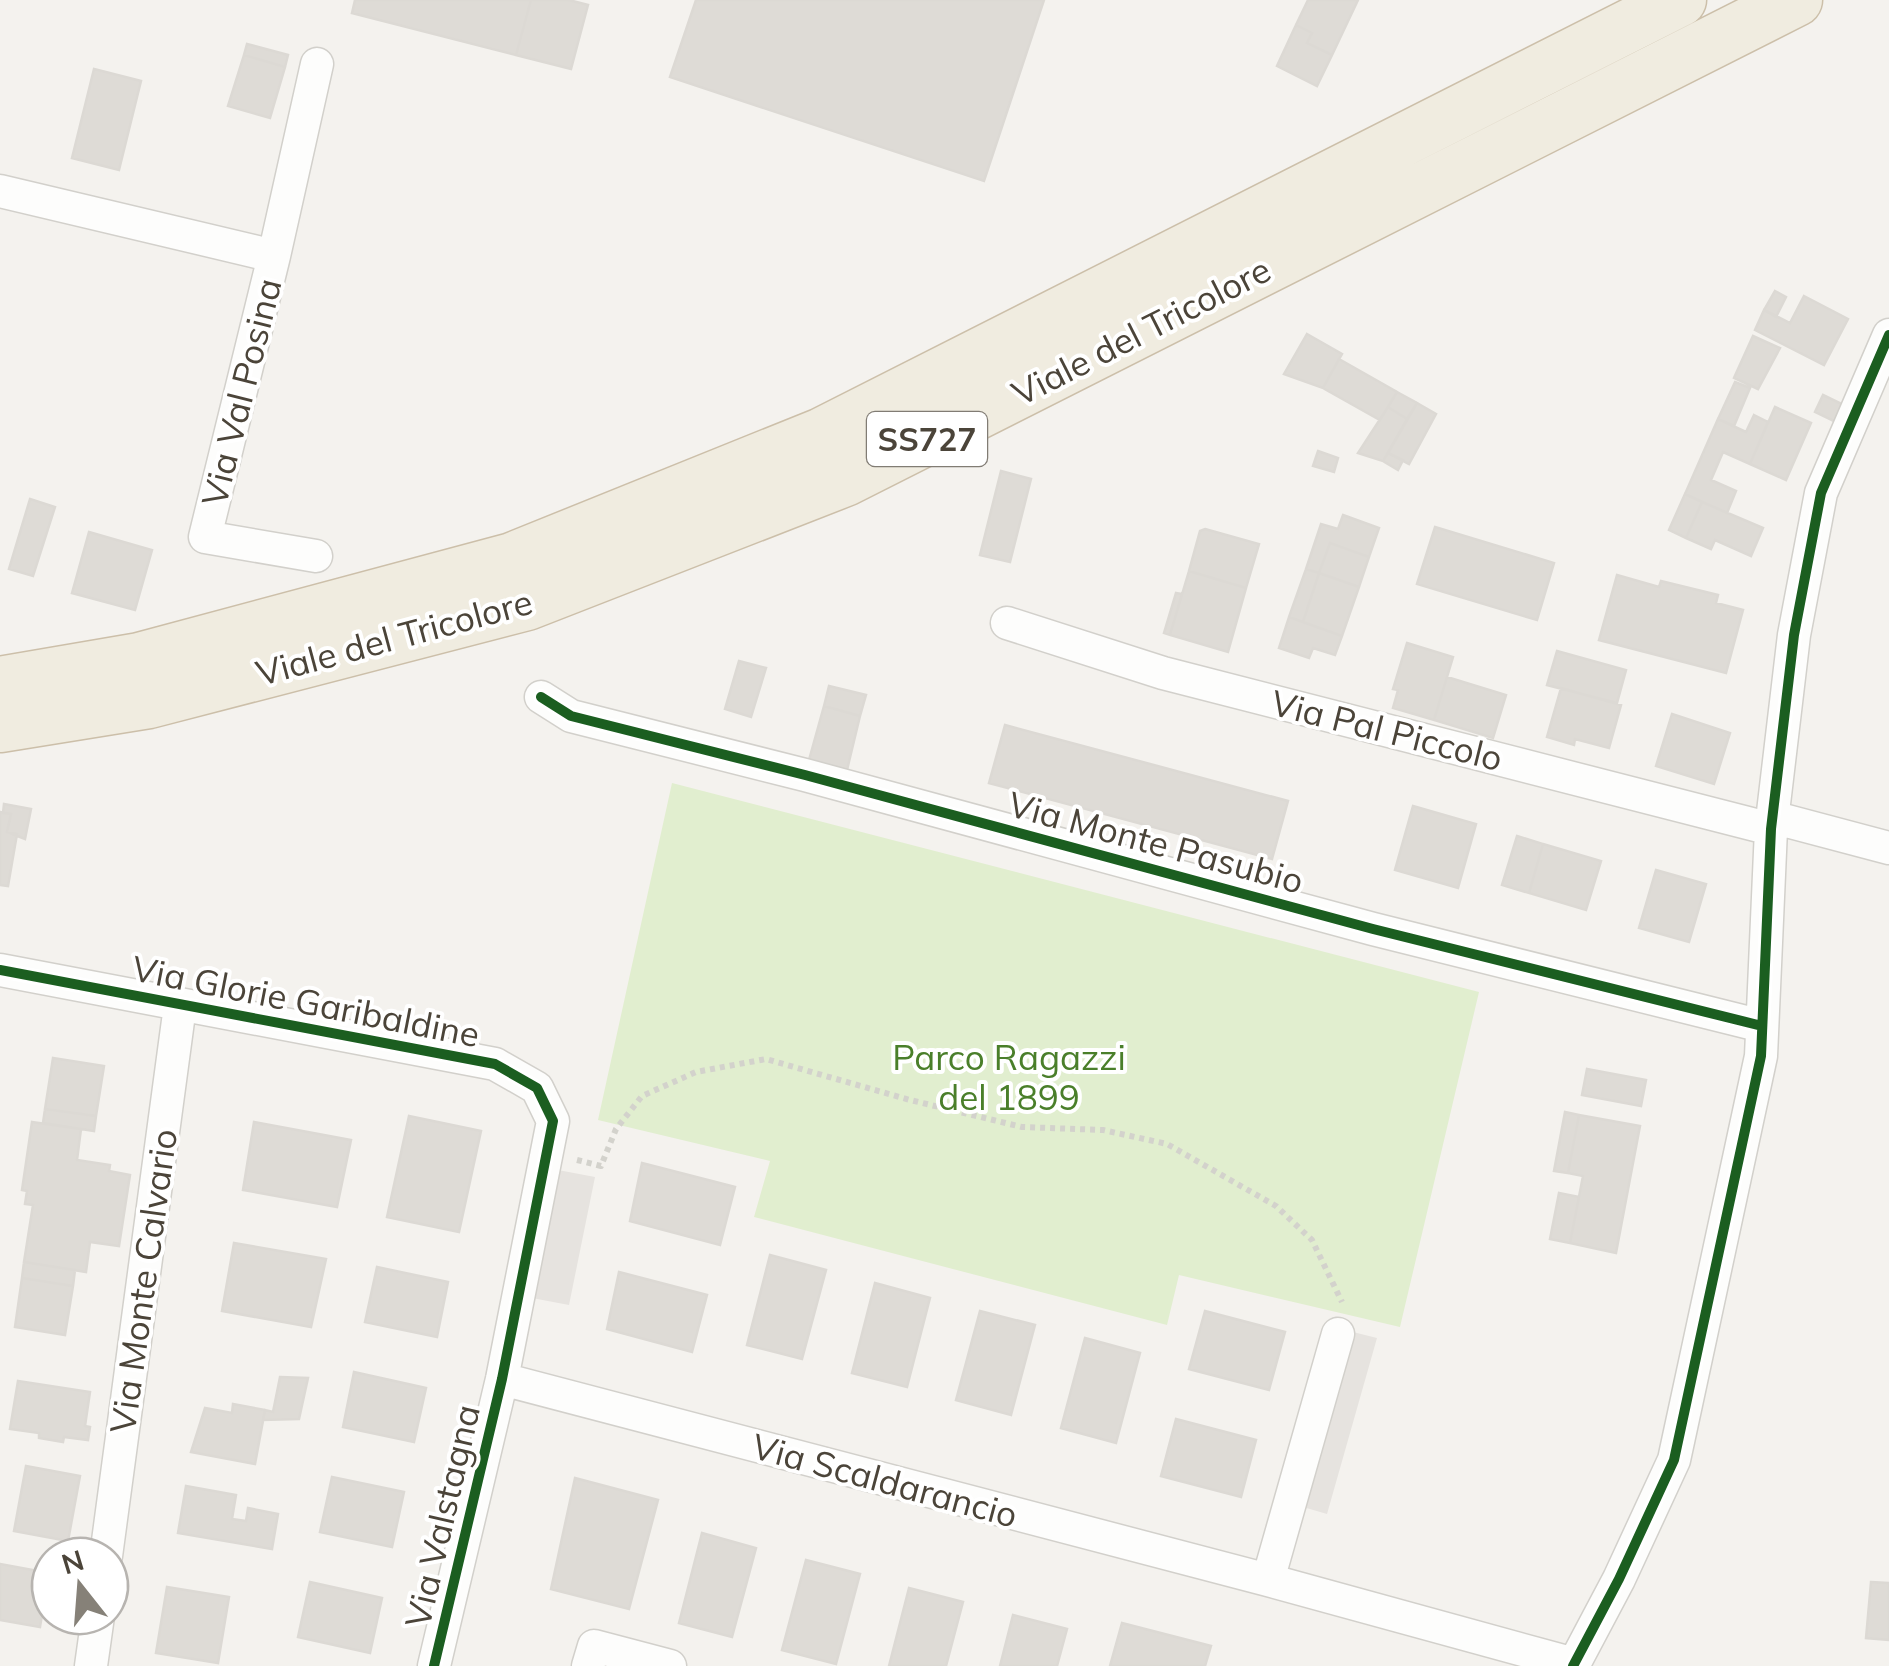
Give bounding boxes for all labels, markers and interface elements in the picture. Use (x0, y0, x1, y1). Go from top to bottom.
street label: Viale del Tricolore (1004, 247, 1278, 415)
street label: Via Val Posina (191, 274, 291, 510)
road number: SS727 (867, 412, 987, 466)
street label: Viale del Tricolore (251, 579, 537, 695)
street label: Via Pal Piccolo (1267, 680, 1507, 780)
street label: Via Monte Pasubio (1004, 781, 1308, 903)
street label: Via Glorie Garibaldine (129, 946, 483, 1056)
park label: Parco Ragazzi del 1899 (892, 1035, 1126, 1119)
street label: Via Monte Calvario (100, 1126, 186, 1436)
street label: Via Valstagna (395, 1400, 489, 1632)
street label: Via Scaldarancio (748, 1423, 1022, 1537)
north arrow (30, 1536, 130, 1636)
text: N (57, 1542, 88, 1581)

